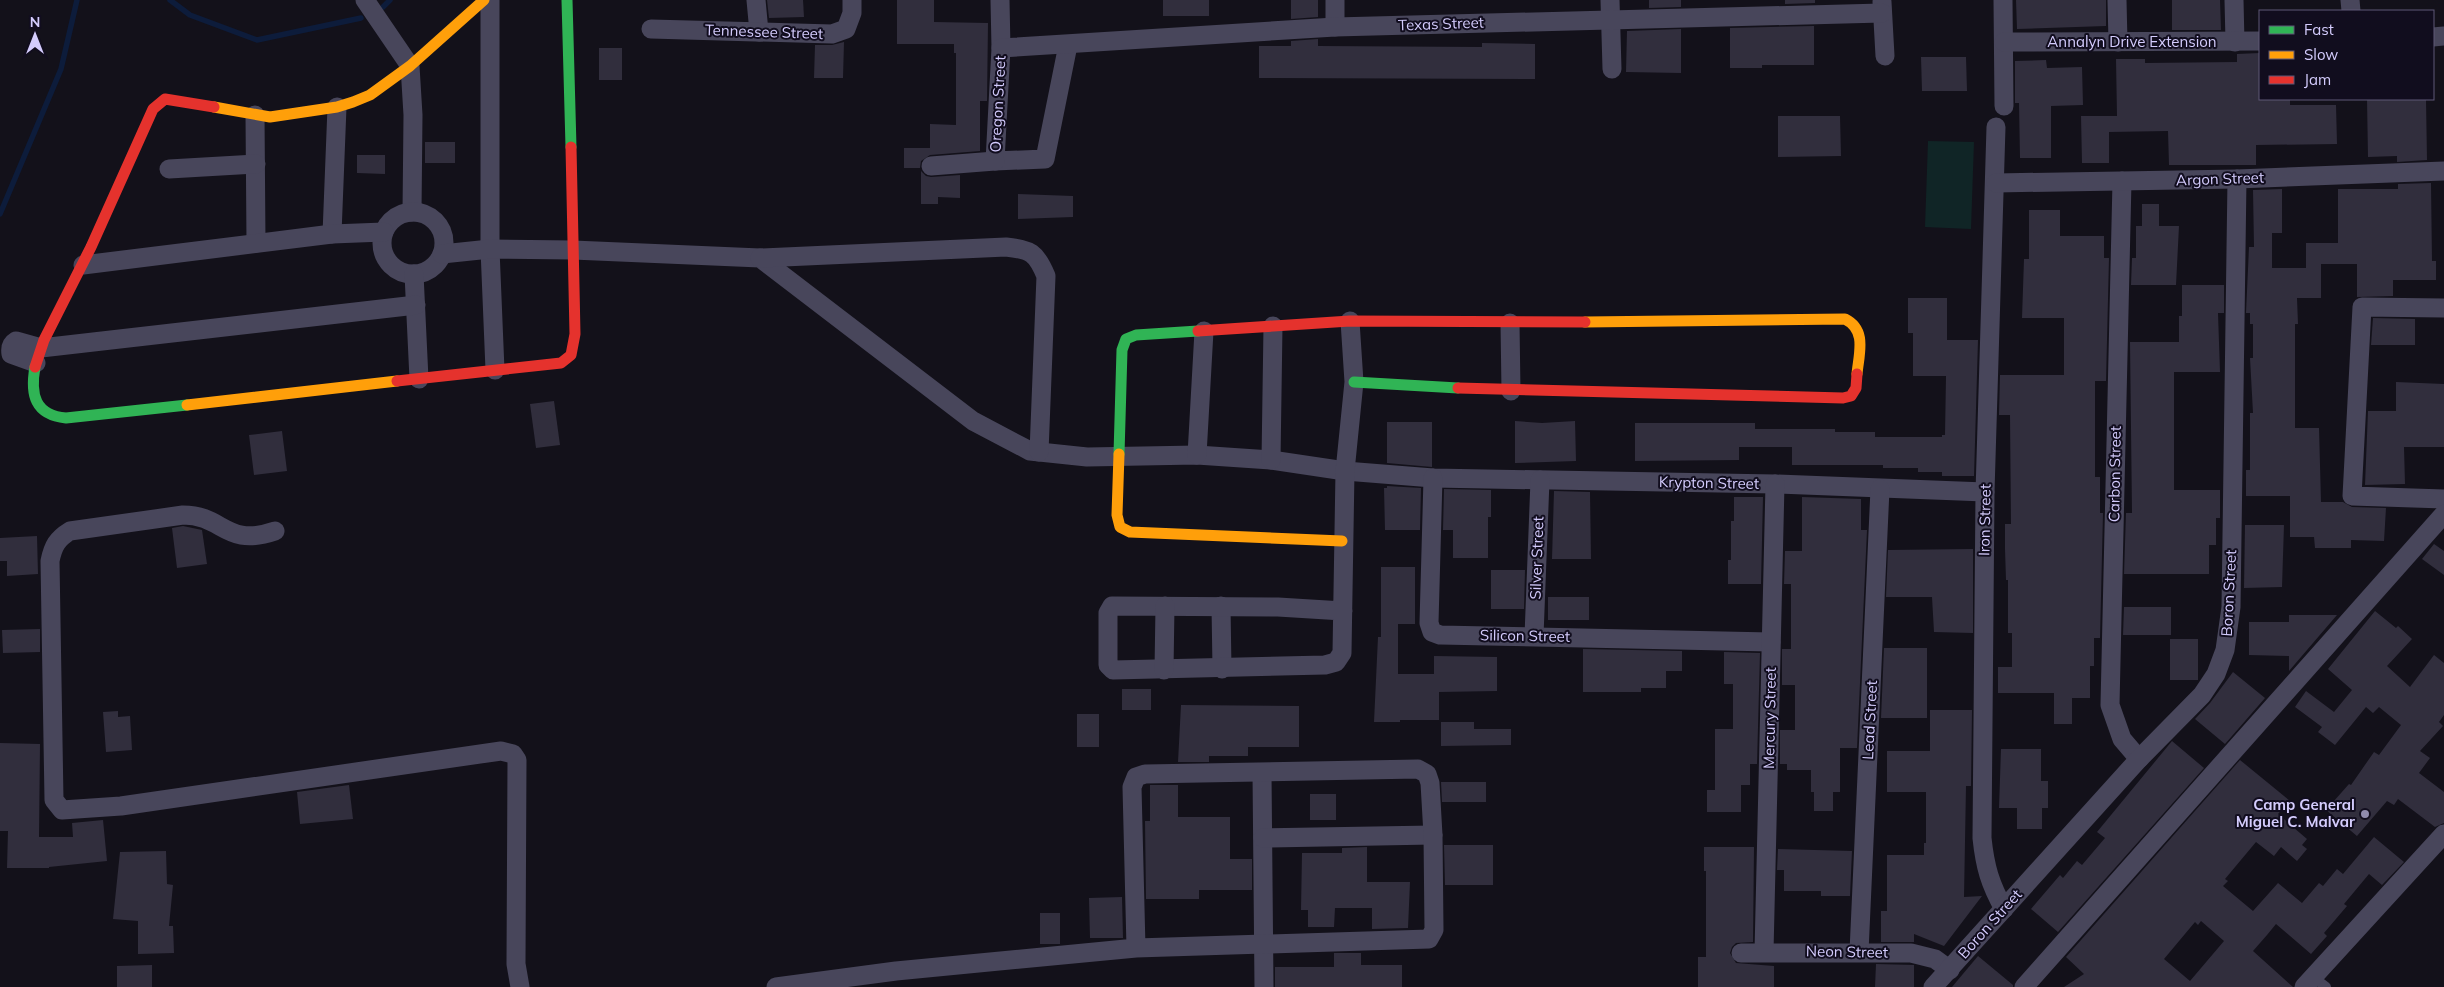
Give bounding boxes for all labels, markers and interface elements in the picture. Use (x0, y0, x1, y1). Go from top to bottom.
north arrow (10, 10, 60, 60)
legend (2259, 10, 2434, 100)
text: N (30, 13, 40, 31)
street label: Texas Street (1398, 13, 1484, 34)
street label: Tennessee Street (705, 20, 824, 43)
text: Fast (2304, 20, 2334, 39)
street label: Annalyn Drive Extension (2047, 32, 2217, 51)
text: Slow (2304, 45, 2338, 64)
street label: Oregon Street (985, 55, 1010, 153)
text: Jam (2304, 70, 2331, 89)
street label: Argon Street (2176, 167, 2264, 190)
street label: Carbon Street (2104, 426, 2125, 522)
street label: Krypton Street (1659, 472, 1759, 493)
street label: Iron Street (1974, 484, 1995, 556)
street label: Silver Street (1526, 516, 1547, 600)
street label: Boron Street (2217, 549, 2240, 637)
street label: Silicon Street (1480, 625, 1570, 646)
street label: Mercury Street (1759, 667, 1780, 769)
street label: Lead Street (1858, 680, 1881, 760)
place label: Camp General Miguel C. Malvar (2236, 795, 2355, 831)
marker: Camp General Miguel C. Malvar (2359, 808, 2371, 820)
street label: Boron Street (1954, 885, 2026, 962)
street label: Neon Street (1806, 941, 1888, 962)

